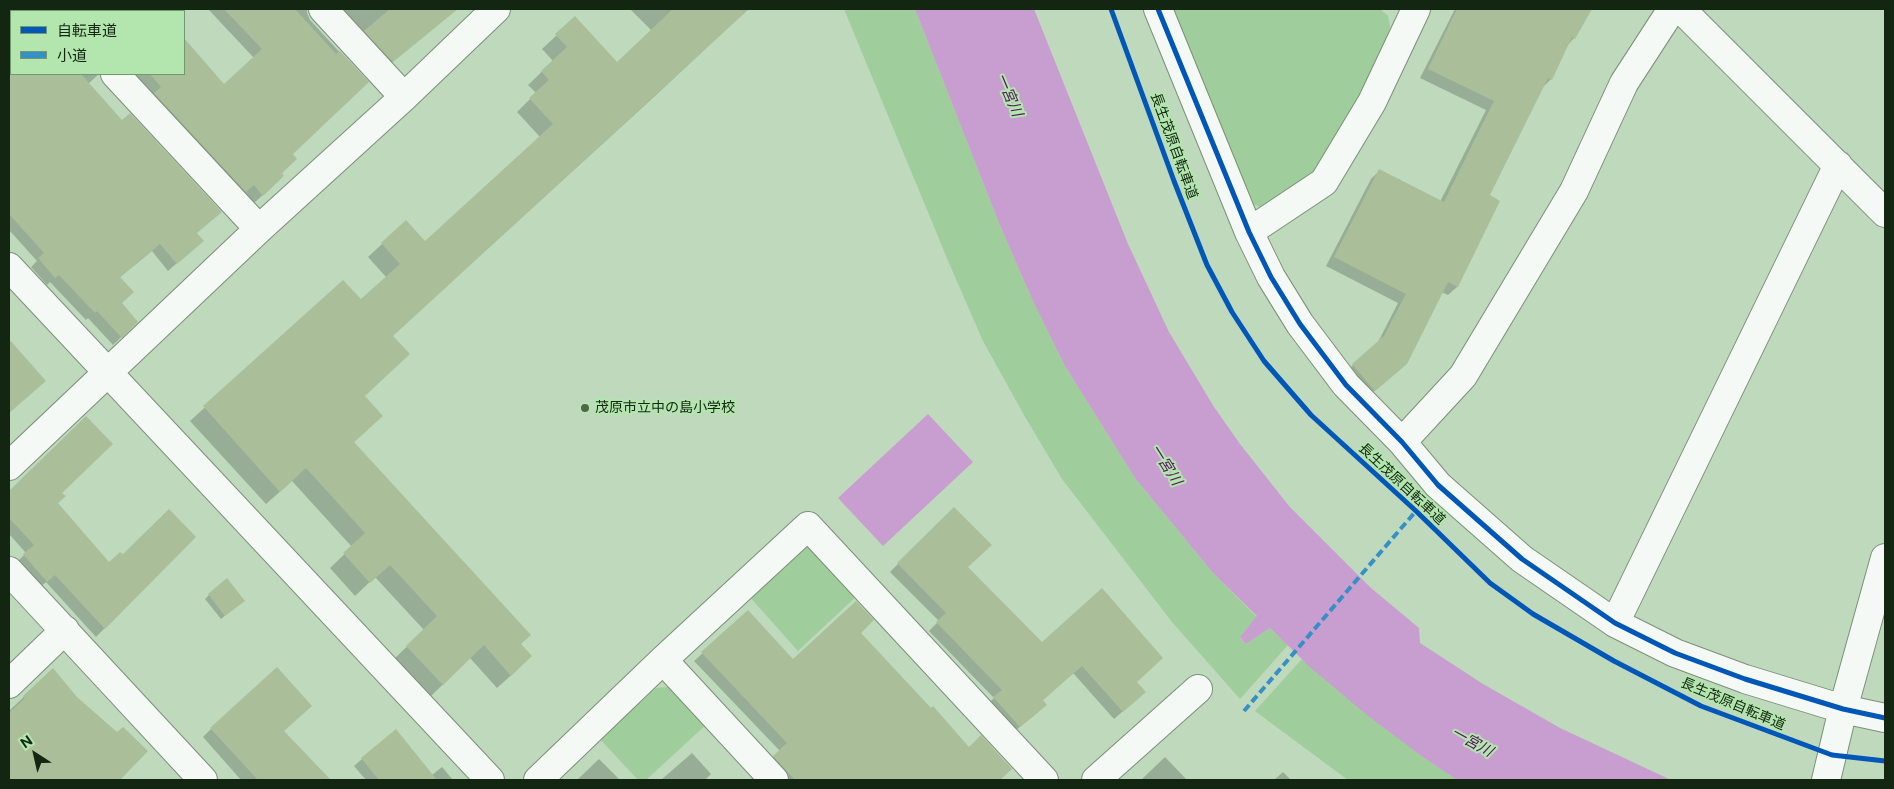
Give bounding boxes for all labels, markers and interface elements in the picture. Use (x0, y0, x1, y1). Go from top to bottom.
legend (10, 10, 185, 75)
text: 自転車道 (57, 22, 117, 39)
text: 小道 (57, 47, 87, 64)
water label: 一宮川 (992, 71, 1026, 119)
street label: 長生茂原自転車道 (1147, 91, 1201, 201)
place label: 茂原市立中の島小学校 (595, 400, 735, 416)
marker: 茂原市立中の島小学校 (579, 402, 591, 414)
street label: 長生茂原自転車道 (1355, 440, 1449, 528)
water label: 一宮川 (1146, 441, 1186, 489)
street label: 長生茂原自転車道 (1678, 674, 1788, 734)
water label: 一宮川 (1448, 723, 1496, 761)
north arrow (10, 729, 60, 779)
text: N (17, 732, 35, 751)

